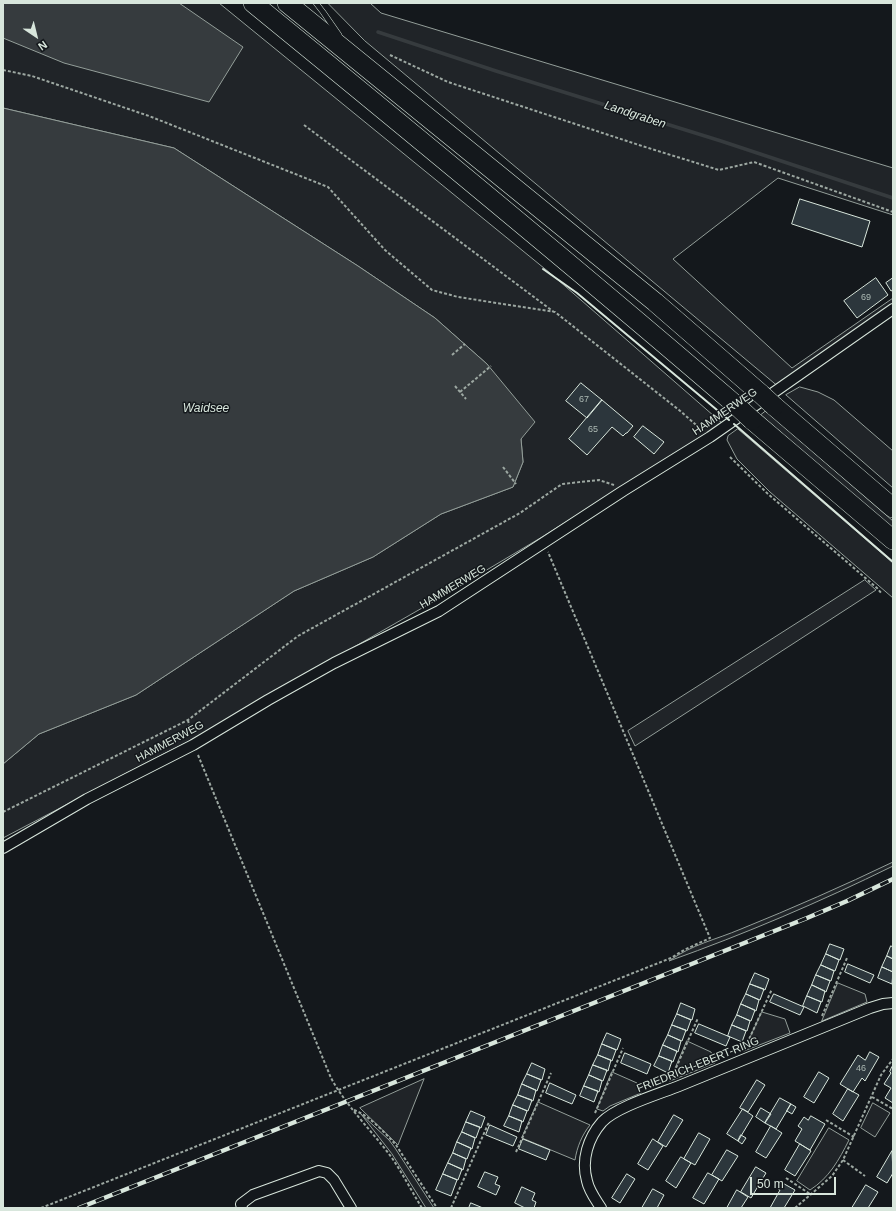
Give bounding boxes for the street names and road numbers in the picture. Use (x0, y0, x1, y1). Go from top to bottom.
street label: HAMMERWEG (690, 386, 760, 438)
street label: HAMMERWEG (417, 562, 489, 612)
street label: HAMMERWEG (134, 719, 206, 765)
street label: FRIEDRICH-EBERT-RING (635, 1034, 761, 1096)

